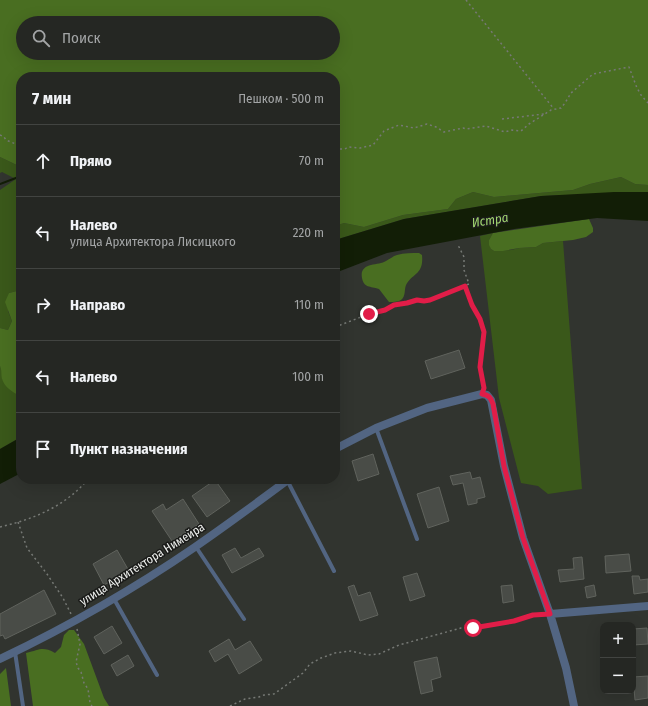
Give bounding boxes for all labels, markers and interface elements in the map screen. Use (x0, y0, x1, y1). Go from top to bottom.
search box (16, 16, 340, 60)
icon: search (30, 27, 52, 49)
text: Поиск (62, 29, 100, 47)
text: 7 мин (32, 88, 71, 109)
text: Пешком · 500 m (238, 91, 324, 106)
icon: ahead (32, 150, 54, 172)
text: Прямо (70, 152, 112, 170)
text: 70 m (299, 153, 324, 168)
water label: Истра (471, 210, 510, 230)
text: Налево (70, 216, 117, 234)
icon: left (32, 222, 54, 244)
text: 220 m (293, 225, 324, 240)
text: улица Архитектора Лисицкого (70, 234, 236, 249)
icon: right (32, 294, 54, 316)
text: Направо (70, 296, 125, 314)
text: 110 m (294, 297, 324, 312)
route end (360, 305, 378, 323)
icon: left (32, 366, 54, 388)
text: Налево (70, 368, 117, 386)
text: 100 m (292, 369, 324, 384)
icon: arrive (32, 438, 54, 460)
text: Пункт назначения (70, 440, 188, 458)
street label: улица Архитектора Нимейра (77, 520, 207, 608)
route start (464, 619, 482, 637)
map controls (600, 622, 636, 694)
button: + (600, 622, 636, 658)
button: − (600, 658, 636, 694)

